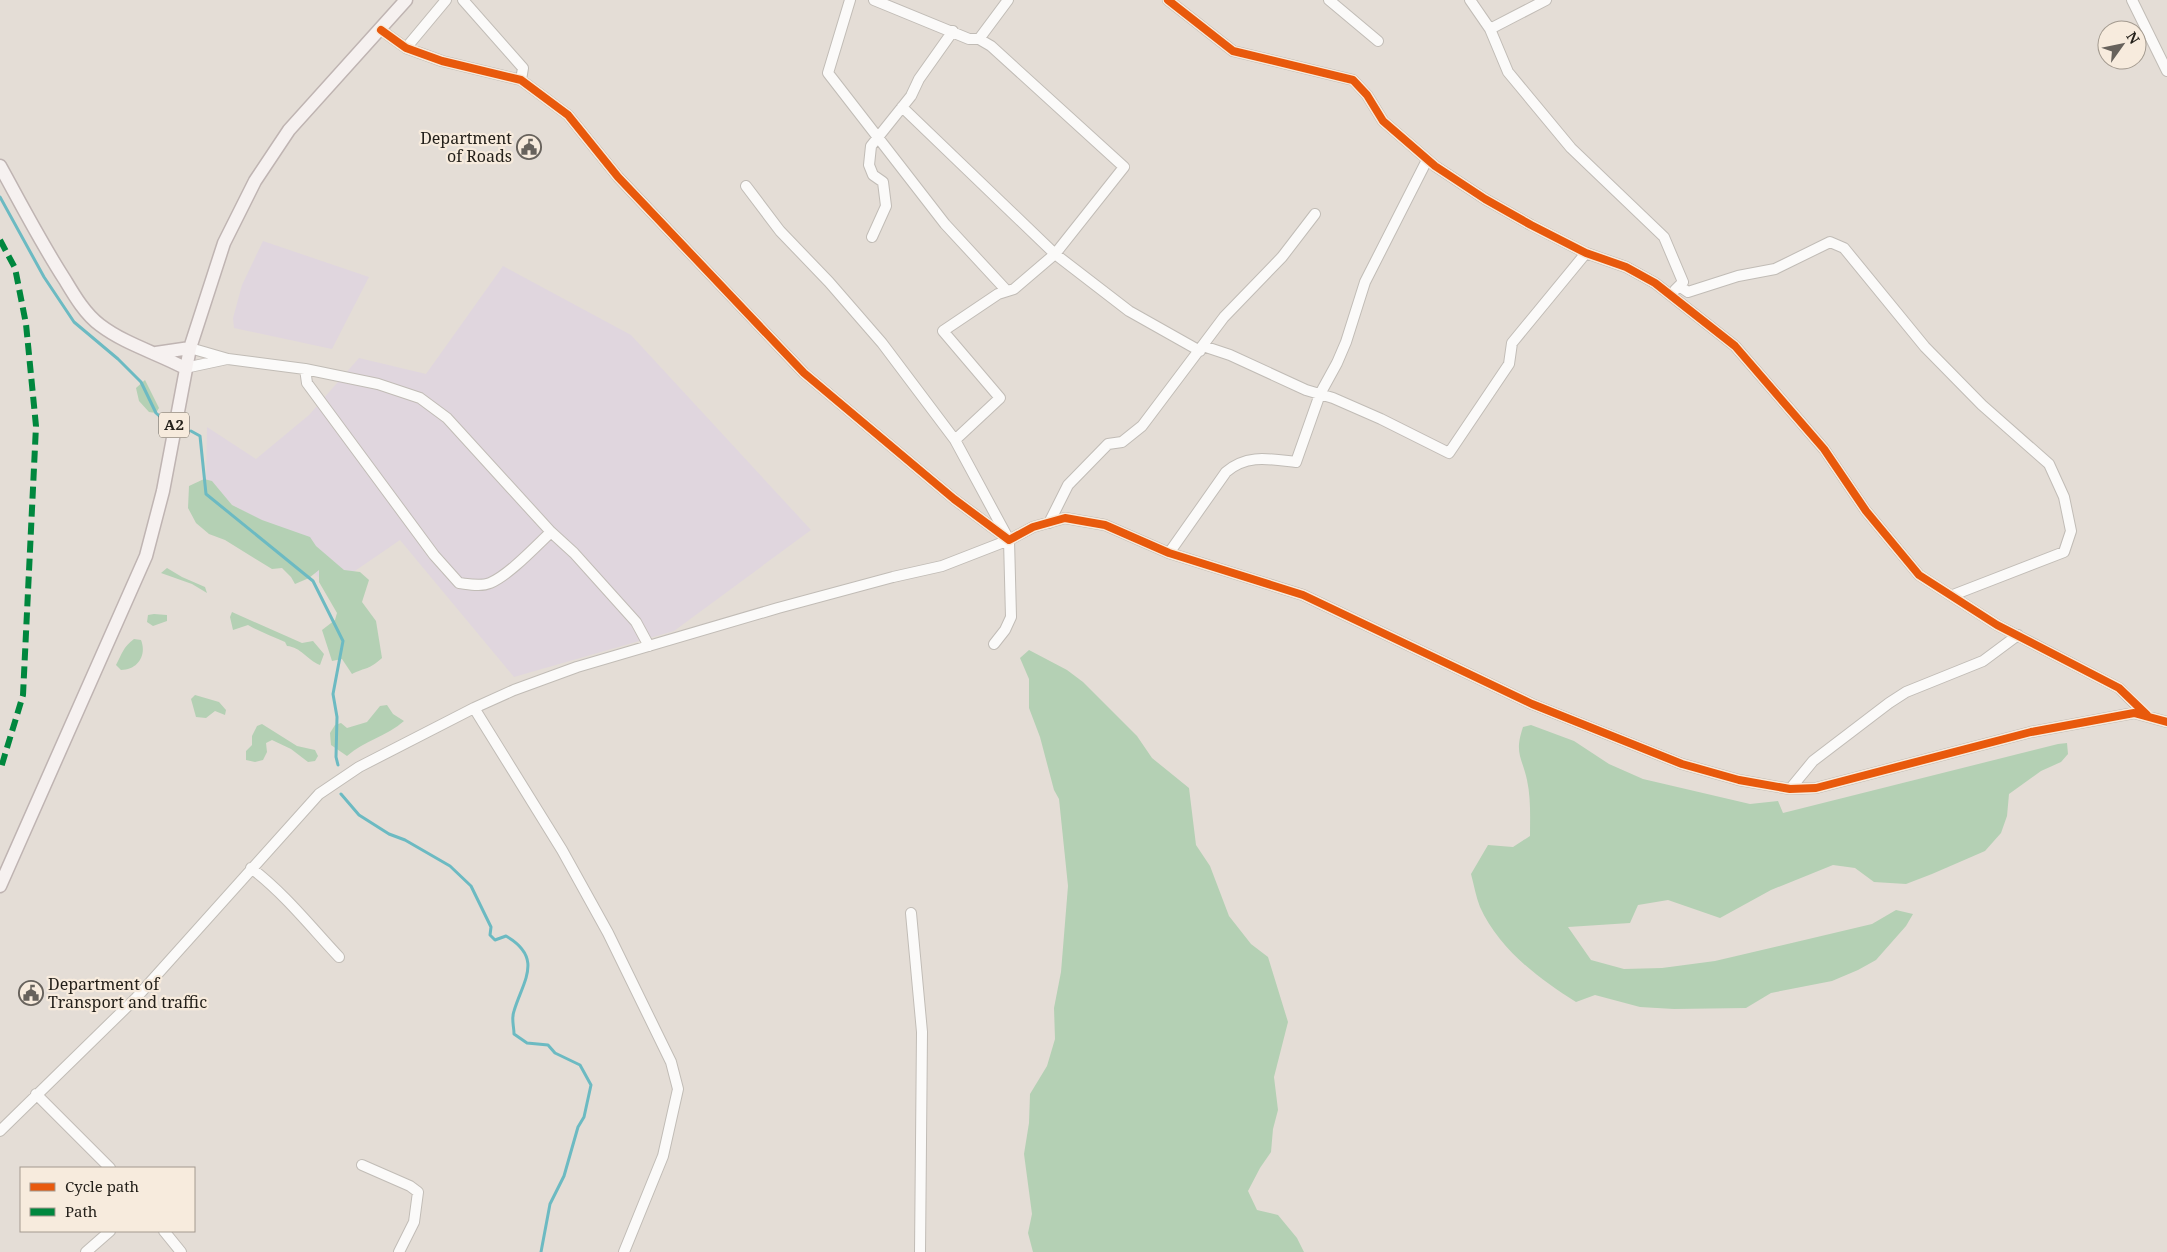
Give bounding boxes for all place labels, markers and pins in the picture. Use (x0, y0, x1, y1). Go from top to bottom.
place label: Department of Roads (420, 127, 512, 167)
public building icon: Department of Roads (516, 134, 542, 160)
place label: Department of Transport and traffic (48, 973, 207, 1013)
public building icon: Department of Transport and traffic (18, 980, 44, 1006)

